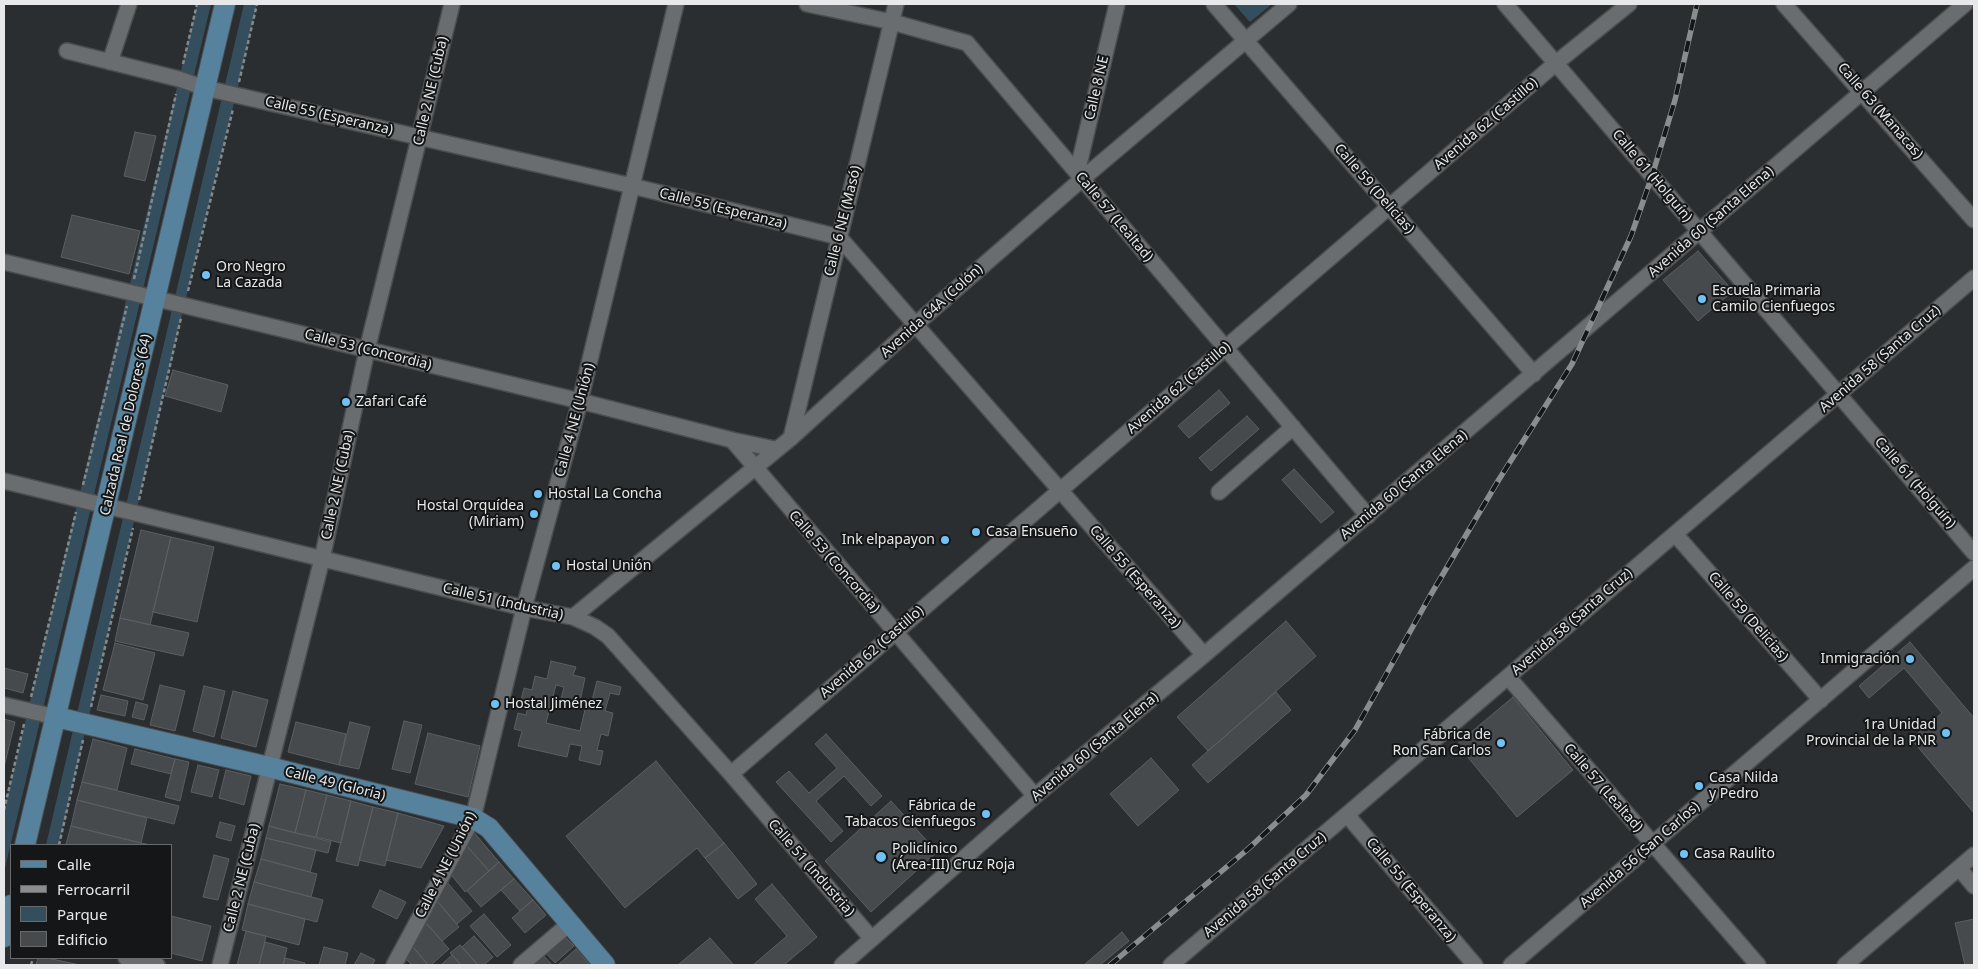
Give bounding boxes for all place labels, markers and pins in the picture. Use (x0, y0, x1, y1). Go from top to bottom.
place label: Oro Negro La Cazada (216, 259, 286, 292)
marker: Oro Negro La Cazada (200, 269, 212, 281)
place label: Escuela Primaria Camilo Cienfuegos (1712, 283, 1835, 316)
marker: Escuela Primaria Camilo Cienfuegos (1696, 293, 1708, 305)
place label: Zafari Café (356, 394, 427, 410)
marker: Zafari Café (340, 396, 352, 408)
place label: Hostal La Concha (548, 486, 662, 502)
marker: Hostal La Concha (532, 488, 544, 500)
place label: Hostal Orquídea (Miriam) (417, 498, 524, 530)
marker: Hostal Orquídea (Miriam) (528, 508, 540, 520)
place label: Casa Ensueño (986, 524, 1078, 540)
marker: Casa Ensueño (970, 526, 982, 538)
place label: Ink elpapayon (842, 532, 935, 548)
marker: Ink elpapayon (939, 534, 951, 546)
place label: Hostal Unión (566, 558, 651, 574)
marker: Hostal Unión (550, 560, 562, 572)
place label: Inmigración (1820, 651, 1900, 667)
marker: Inmigración (1904, 653, 1916, 665)
place label: Hostal Jiménez (505, 696, 602, 712)
marker: Hostal Jiménez (489, 698, 501, 710)
place label: 1ra Unidad Provincial de la PNR (1806, 717, 1936, 750)
place label: Fábrica de Ron San Carlos (1392, 727, 1491, 760)
marker: 1ra Unidad Provincial de la PNR (1940, 727, 1952, 739)
marker: Fábrica de Ron San Carlos (1495, 737, 1507, 749)
place label: Casa Nilda y Pedro (1709, 770, 1778, 802)
marker: Casa Nilda y Pedro (1693, 780, 1705, 792)
place label: Fábrica de Tabacos Cienfuegos (845, 798, 976, 830)
marker: Fábrica de Tabacos Cienfuegos (980, 808, 992, 820)
place label: Policlínico (Área-III) Cruz Roja (892, 841, 1015, 874)
place label: Casa Raulito (1694, 846, 1775, 862)
marker: Casa Raulito (1678, 848, 1690, 860)
marker: Policlínico (Área-III) Cruz Roja (874, 850, 888, 864)

